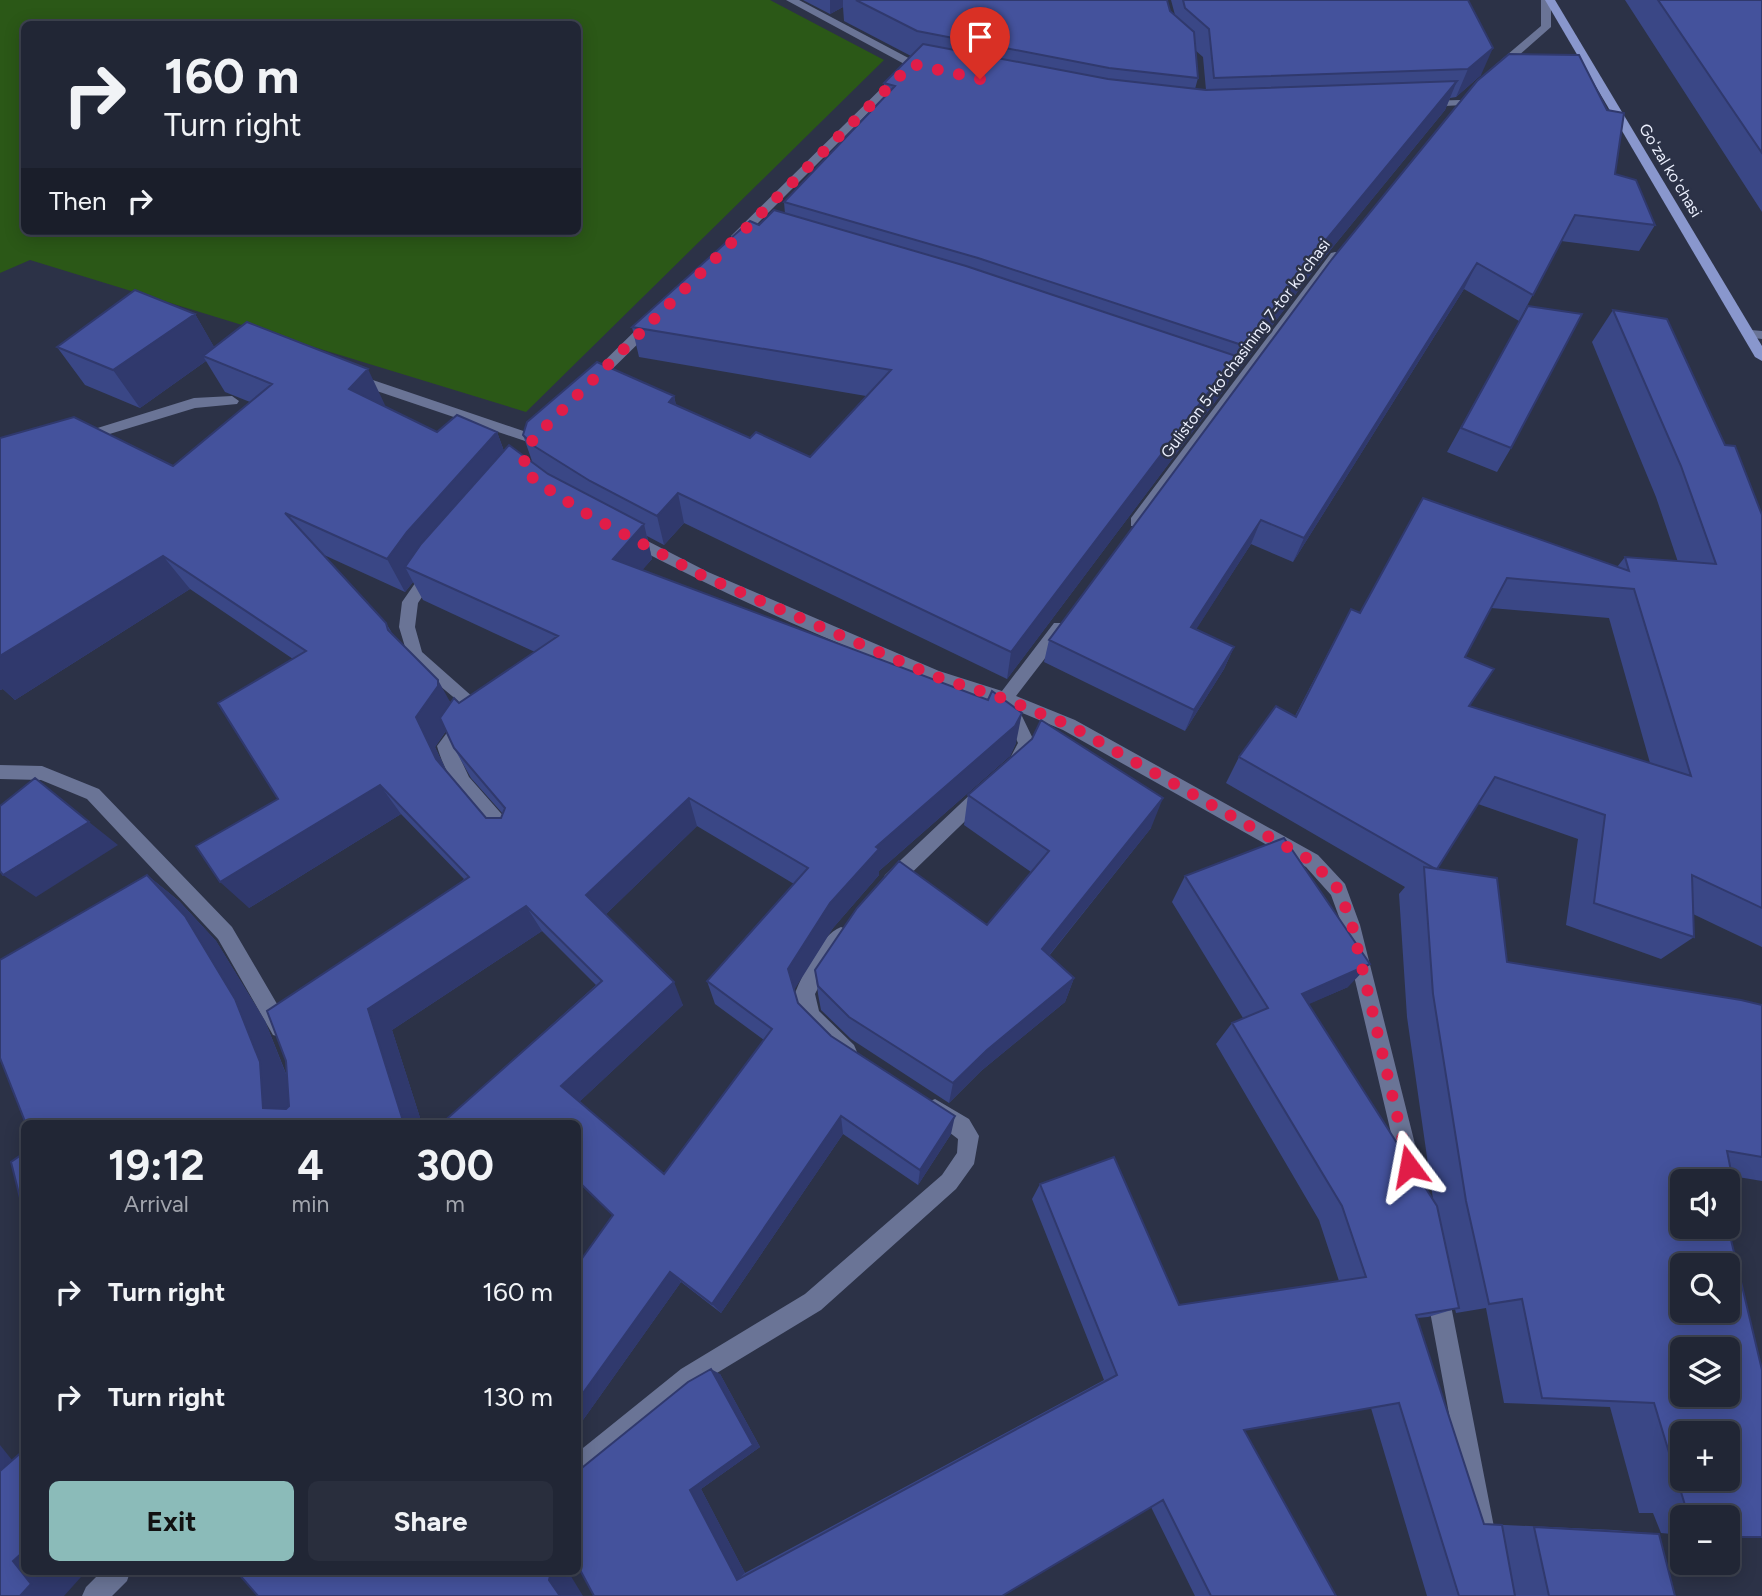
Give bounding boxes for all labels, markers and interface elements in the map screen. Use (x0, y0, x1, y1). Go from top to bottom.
pin (950, 7, 1010, 79)
icon: arrive (961, 18, 999, 56)
text: 160 m (164, 46, 299, 105)
icon: right (49, 49, 140, 140)
text: Turn right (164, 106, 302, 144)
street label: Goʻzal koʻchasi (1635, 120, 1706, 221)
icon: right (121, 182, 159, 220)
text: Then (49, 185, 107, 217)
street label: Guliston 5-koʻchasining 7-tor koʻchasi (1157, 235, 1334, 462)
position arrow (1372, 1129, 1446, 1203)
text: 19:12 (108, 1140, 205, 1191)
text: 4 (297, 1140, 324, 1191)
text: 300 (416, 1140, 494, 1191)
map controls (1670, 1169, 1740, 1575)
button: sound (1670, 1169, 1740, 1239)
text: Arrival (124, 1190, 189, 1218)
text: min (292, 1190, 329, 1218)
text: m (445, 1190, 465, 1218)
button: search (1670, 1253, 1740, 1323)
icon: right (49, 1273, 87, 1311)
text: Turn right (108, 1276, 225, 1308)
text: 160 m (482, 1276, 553, 1308)
button: layers (1670, 1337, 1740, 1407)
icon: right (49, 1378, 87, 1416)
text: Turn right (108, 1381, 225, 1413)
text: 130 m (483, 1381, 553, 1413)
button: + (1670, 1421, 1740, 1491)
button: Exit (49, 1481, 294, 1561)
button: Share (308, 1481, 553, 1561)
button: − (1670, 1505, 1740, 1575)

